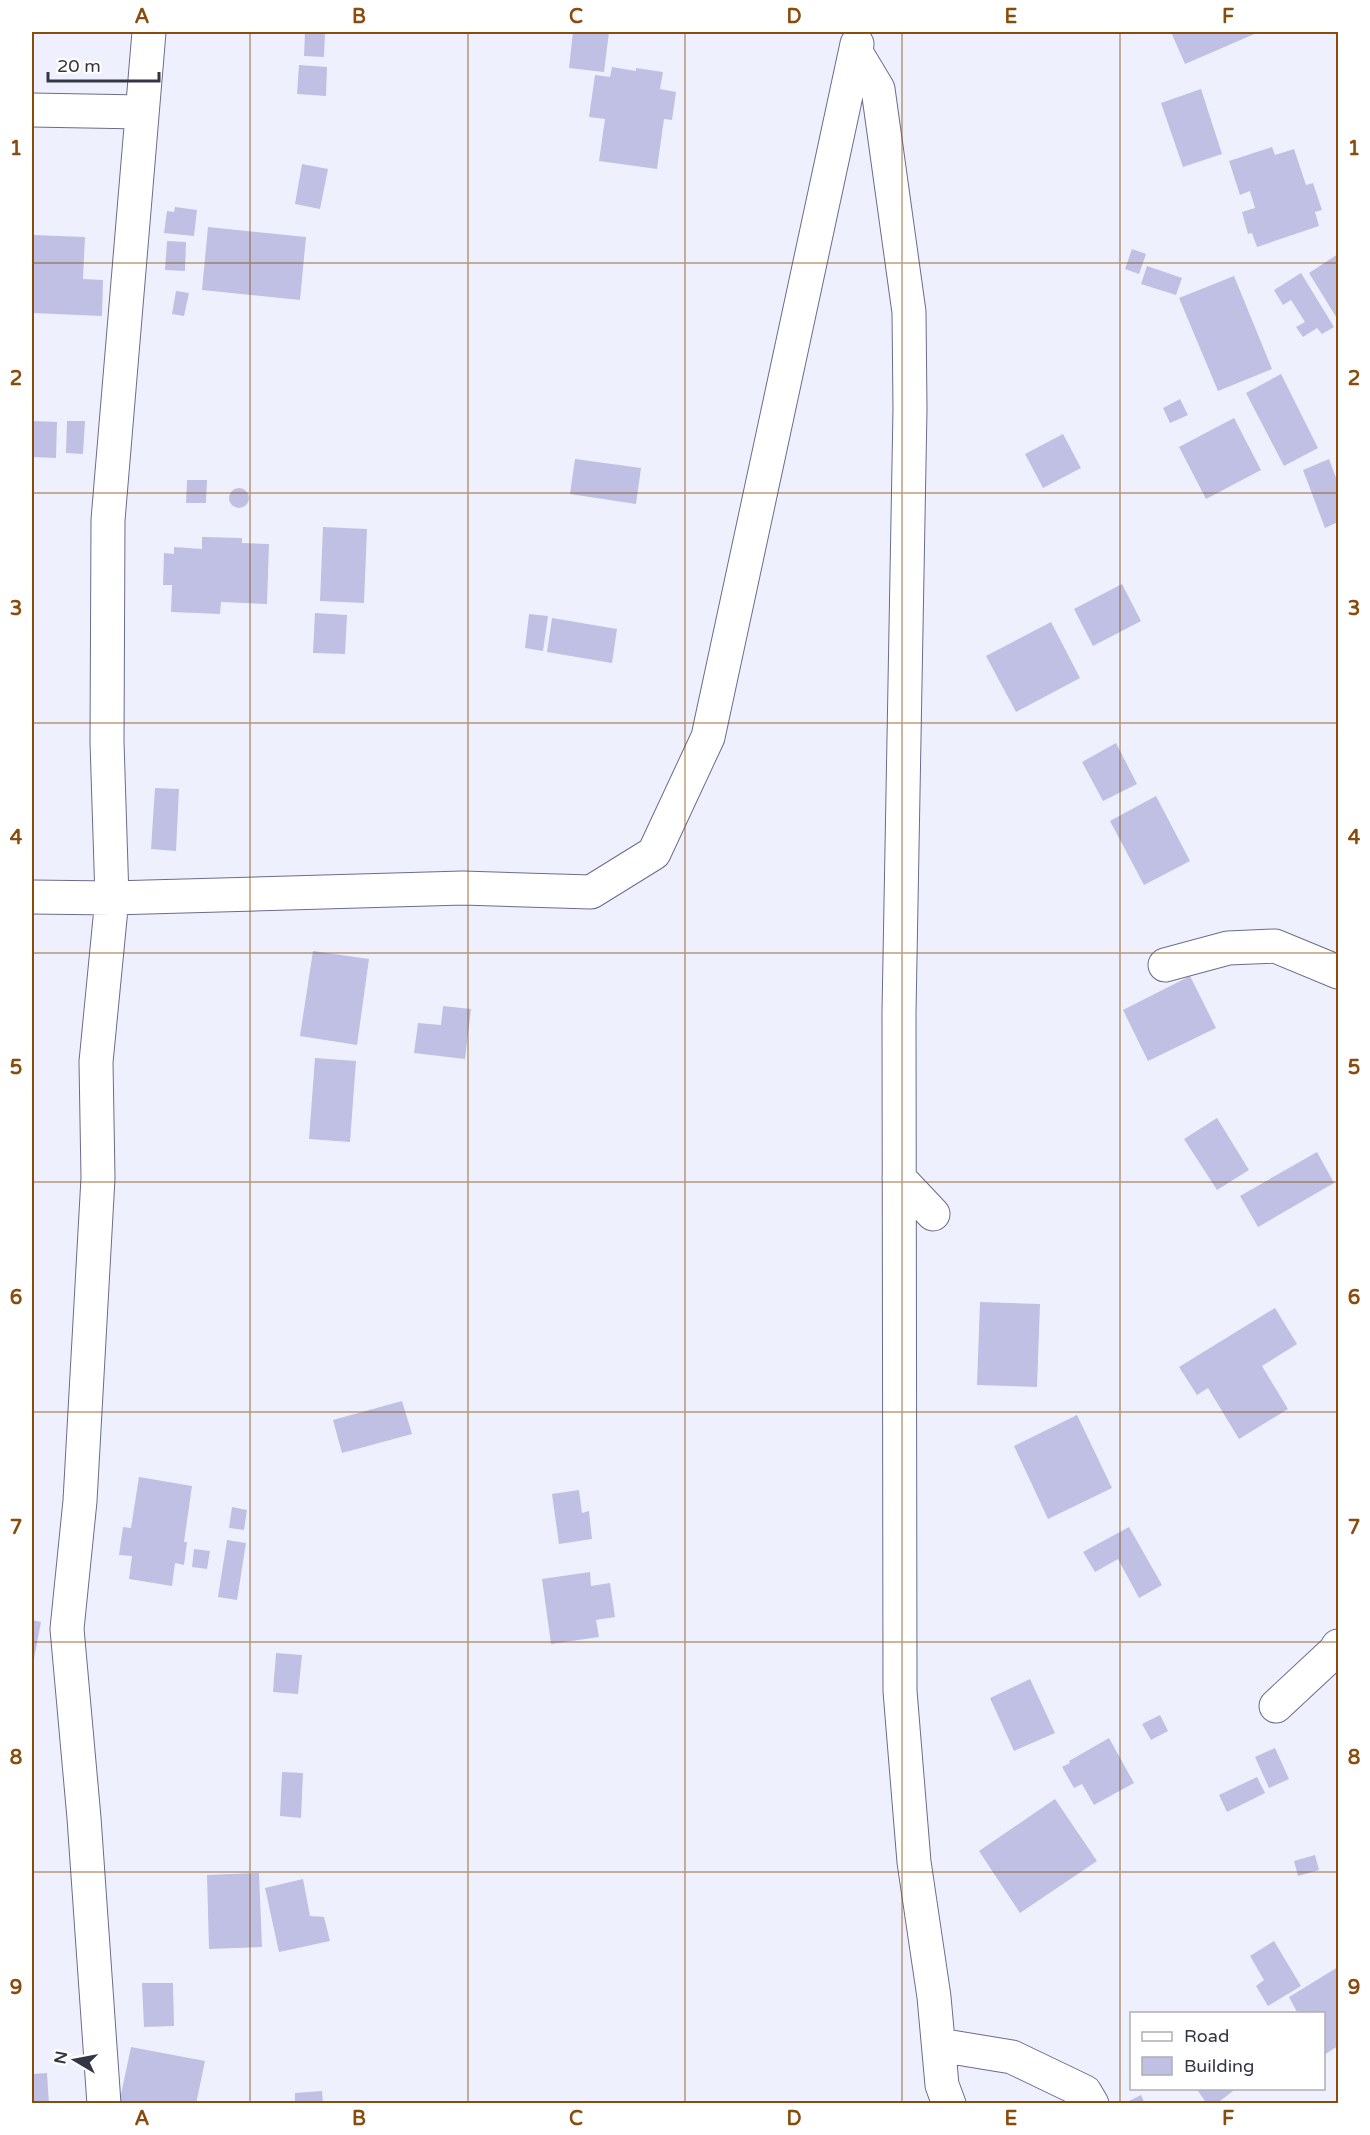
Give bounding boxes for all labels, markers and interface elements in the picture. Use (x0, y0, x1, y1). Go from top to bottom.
text: A (135, 5, 150, 29)
text: B (352, 5, 366, 29)
text: C (569, 5, 583, 29)
text: D (786, 5, 802, 29)
text: E (1005, 5, 1018, 29)
text: F (1222, 5, 1234, 29)
scale bar (48, 45, 159, 83)
text: 20 m (57, 55, 101, 77)
text: 1 (10, 137, 22, 161)
text: 1 (1348, 137, 1360, 161)
text: 2 (10, 367, 22, 391)
text: 2 (1348, 367, 1360, 391)
text: 3 (10, 597, 22, 621)
text: 3 (1348, 597, 1360, 621)
text: 4 (10, 826, 23, 850)
text: 4 (1348, 826, 1361, 850)
text: 5 (10, 1056, 22, 1080)
text: 5 (1348, 1056, 1360, 1080)
text: 6 (10, 1286, 22, 1310)
text: 6 (1348, 1286, 1360, 1310)
text: 7 (10, 1516, 22, 1540)
text: 7 (1348, 1516, 1360, 1540)
text: 8 (10, 1746, 22, 1770)
text: 8 (1348, 1746, 1360, 1770)
text: 9 (10, 1976, 22, 2000)
text: 9 (1348, 1976, 1360, 2000)
legend (1130, 2012, 1325, 2090)
text: Road (1184, 2025, 1229, 2047)
north arrow (45, 2030, 105, 2090)
text: N (50, 2050, 72, 2066)
text: Building (1184, 2055, 1254, 2077)
text: A (135, 2107, 150, 2131)
text: B (352, 2107, 366, 2131)
text: C (569, 2107, 583, 2131)
text: D (786, 2107, 802, 2131)
text: E (1005, 2107, 1018, 2131)
text: F (1222, 2107, 1234, 2131)

